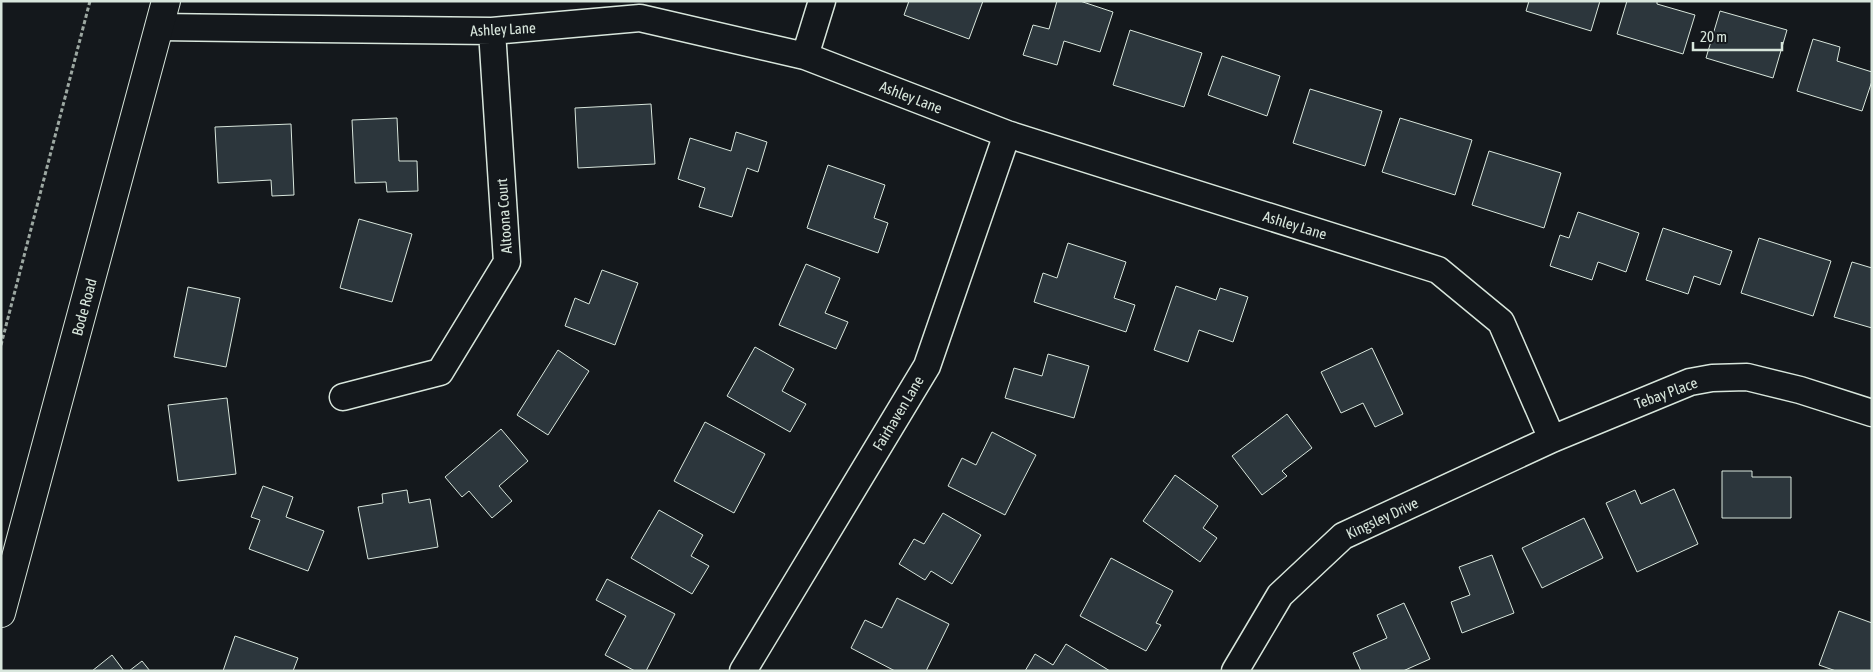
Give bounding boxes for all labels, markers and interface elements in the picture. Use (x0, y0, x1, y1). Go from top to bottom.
street label: Ashley Lane (470, 19, 536, 39)
scale bar (1693, 20, 1782, 52)
text: 20 m (1700, 28, 1727, 45)
street label: Ashley Lane (877, 77, 945, 117)
street label: Altoona Court (493, 178, 515, 254)
street label: Ashley Lane (1261, 207, 1329, 243)
street label: Bode Road (68, 276, 100, 338)
street label: Fairhaven Lane (869, 373, 927, 453)
street label: Tebay Place (1632, 374, 1700, 412)
street label: Kingsley Drive (1343, 494, 1421, 542)

